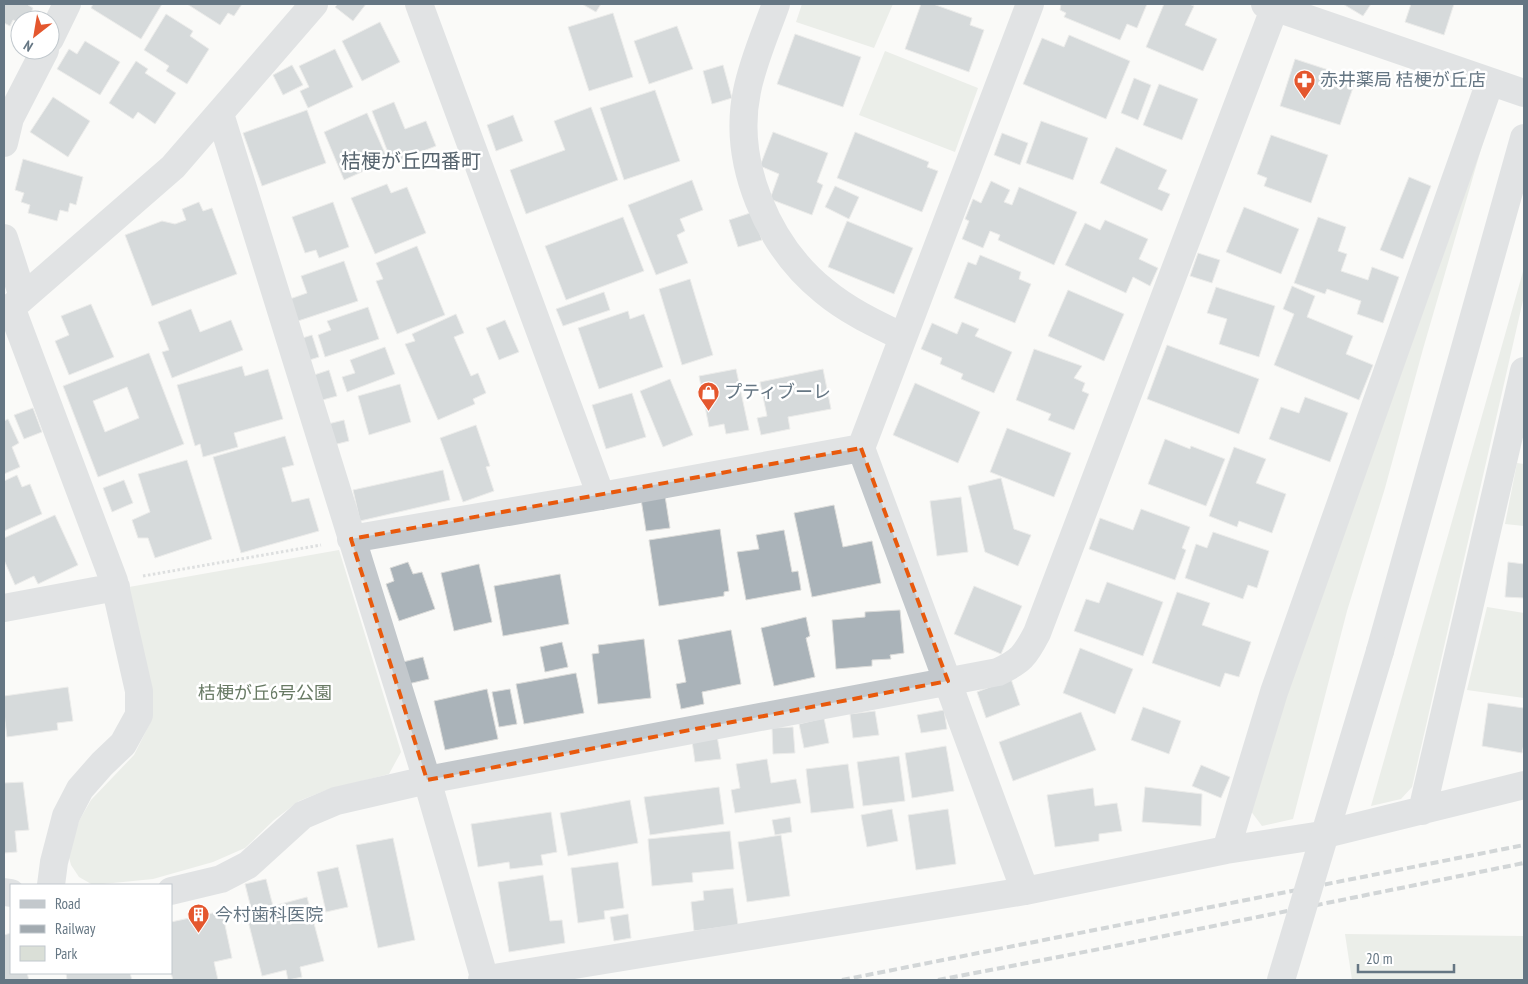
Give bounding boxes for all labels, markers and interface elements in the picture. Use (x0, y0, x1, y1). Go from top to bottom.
north arrow (10, 10, 60, 60)
text: N (20, 36, 36, 56)
pharmacy icon: 赤井薬局 桔梗が丘店 (1292, 68, 1316, 99)
place label: 赤井薬局 桔梗が丘店 (1320, 68, 1486, 91)
district label: 桔梗が丘四番町 (341, 148, 481, 174)
shop icon: プティブーレ (696, 380, 720, 411)
place label: プティブーレ (724, 380, 831, 403)
park label: 桔梗が丘6号公園 (198, 681, 332, 704)
legend (10, 884, 172, 974)
text: Road (55, 894, 81, 913)
building icon: 今村歯科医院 (187, 903, 211, 934)
place label: 今村歯科医院 (215, 903, 323, 926)
text: Railway (55, 919, 96, 938)
scale bar (1358, 942, 1454, 974)
text: Park (55, 944, 77, 963)
text: 20 m (1366, 949, 1392, 968)

